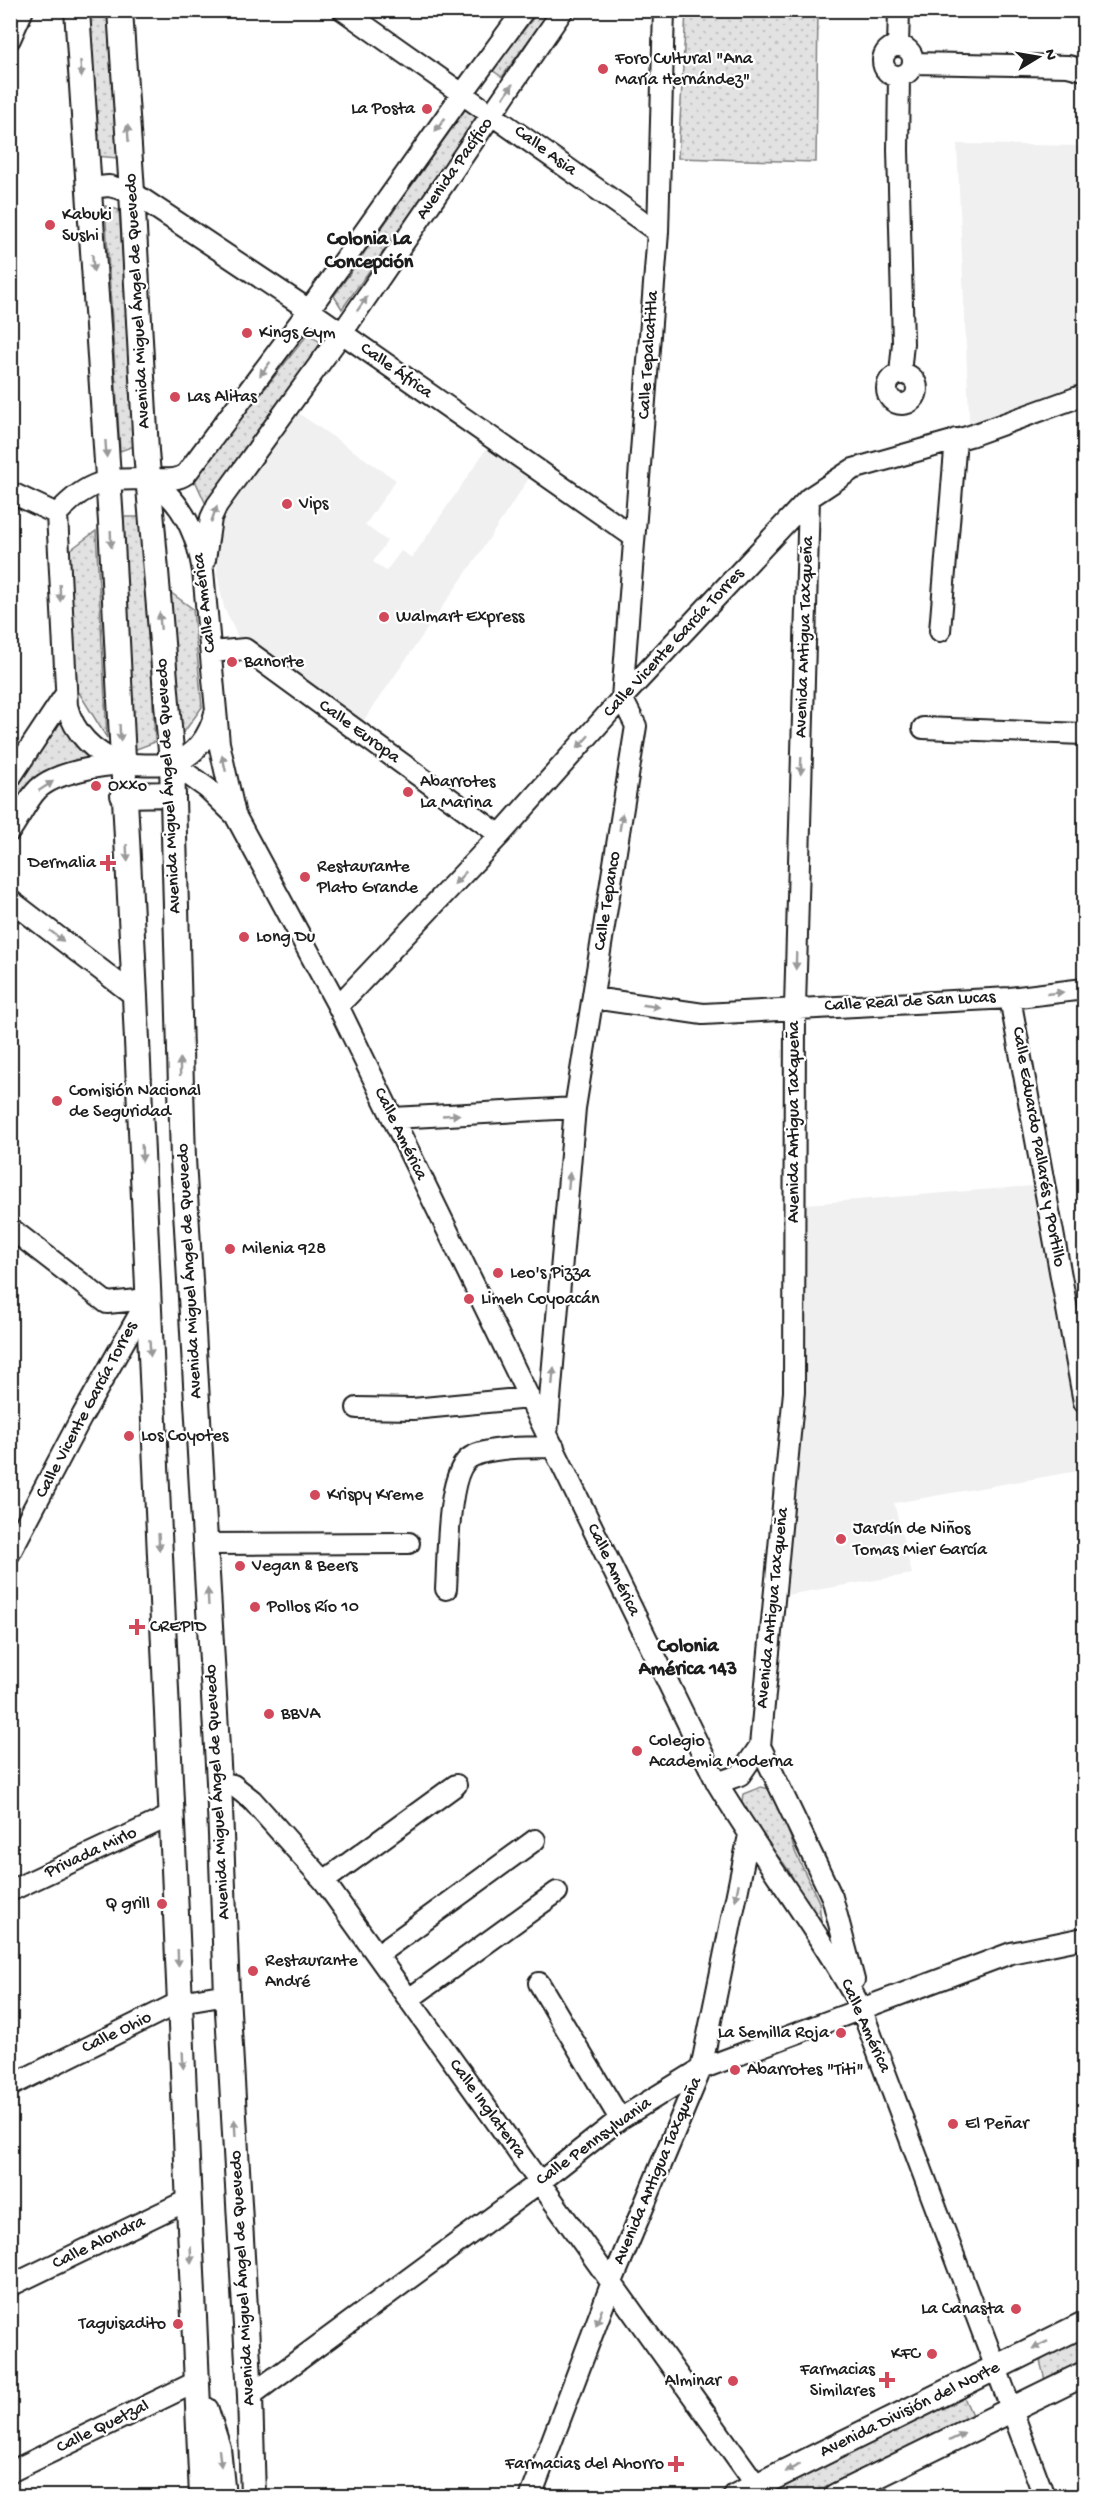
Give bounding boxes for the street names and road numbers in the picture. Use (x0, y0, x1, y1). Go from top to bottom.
street label: Avenida Pacífico (412, 114, 498, 224)
street label: Calle Asia (510, 121, 581, 181)
street label: Avenida Miguel Ángel de Quevedo (120, 173, 155, 429)
street label: Calle Tepalcatitla (634, 289, 664, 420)
street label: Calle África (356, 338, 438, 404)
street label: Avenida Antigua Taxqueña (791, 535, 819, 738)
street label: Calle América (188, 551, 222, 654)
street label: Calle Vicente García Torres (599, 563, 750, 722)
street label: Avenida Miguel Ángel de Quevedo (151, 658, 186, 914)
street label: Calle Europa (314, 695, 405, 769)
street label: Calle Tepanco (590, 850, 626, 952)
street label: Calle Real de San Lucas (824, 987, 997, 1017)
street label: Avenida Antigua Taxqueña (784, 1020, 805, 1223)
street label: Calle Eduardo Pallarés y Portillo (1007, 1025, 1069, 1269)
street label: Calle América (369, 1084, 432, 1185)
street label: Avenida Miguel Ángel de Quevedo (172, 1143, 207, 1399)
street label: Calle Vicente García Torres (32, 1317, 143, 1502)
street label: Avenida Antigua Taxqueña (752, 1506, 794, 1709)
street label: Calle América (582, 1520, 645, 1621)
street label: Avenida Miguel Ángel de Quevedo (200, 1664, 235, 1920)
street label: Privada Mirlo (41, 1823, 140, 1884)
street label: Calle América (835, 1976, 895, 2077)
street label: Calle Ohio (79, 2007, 155, 2059)
street label: Calle Inglaterra (444, 2055, 531, 2164)
street label: Avenida Antigua Taxqueña (609, 2073, 707, 2268)
street label: Calle Pennsylvania (532, 2093, 657, 2191)
street label: Avenida Miguel Ángel de Quevedo (225, 2150, 260, 2406)
street label: Calle Alondra (49, 2211, 150, 2274)
street label: Avenida División del Norte (817, 2357, 1004, 2463)
street label: Calle Quetzal (53, 2396, 153, 2458)

